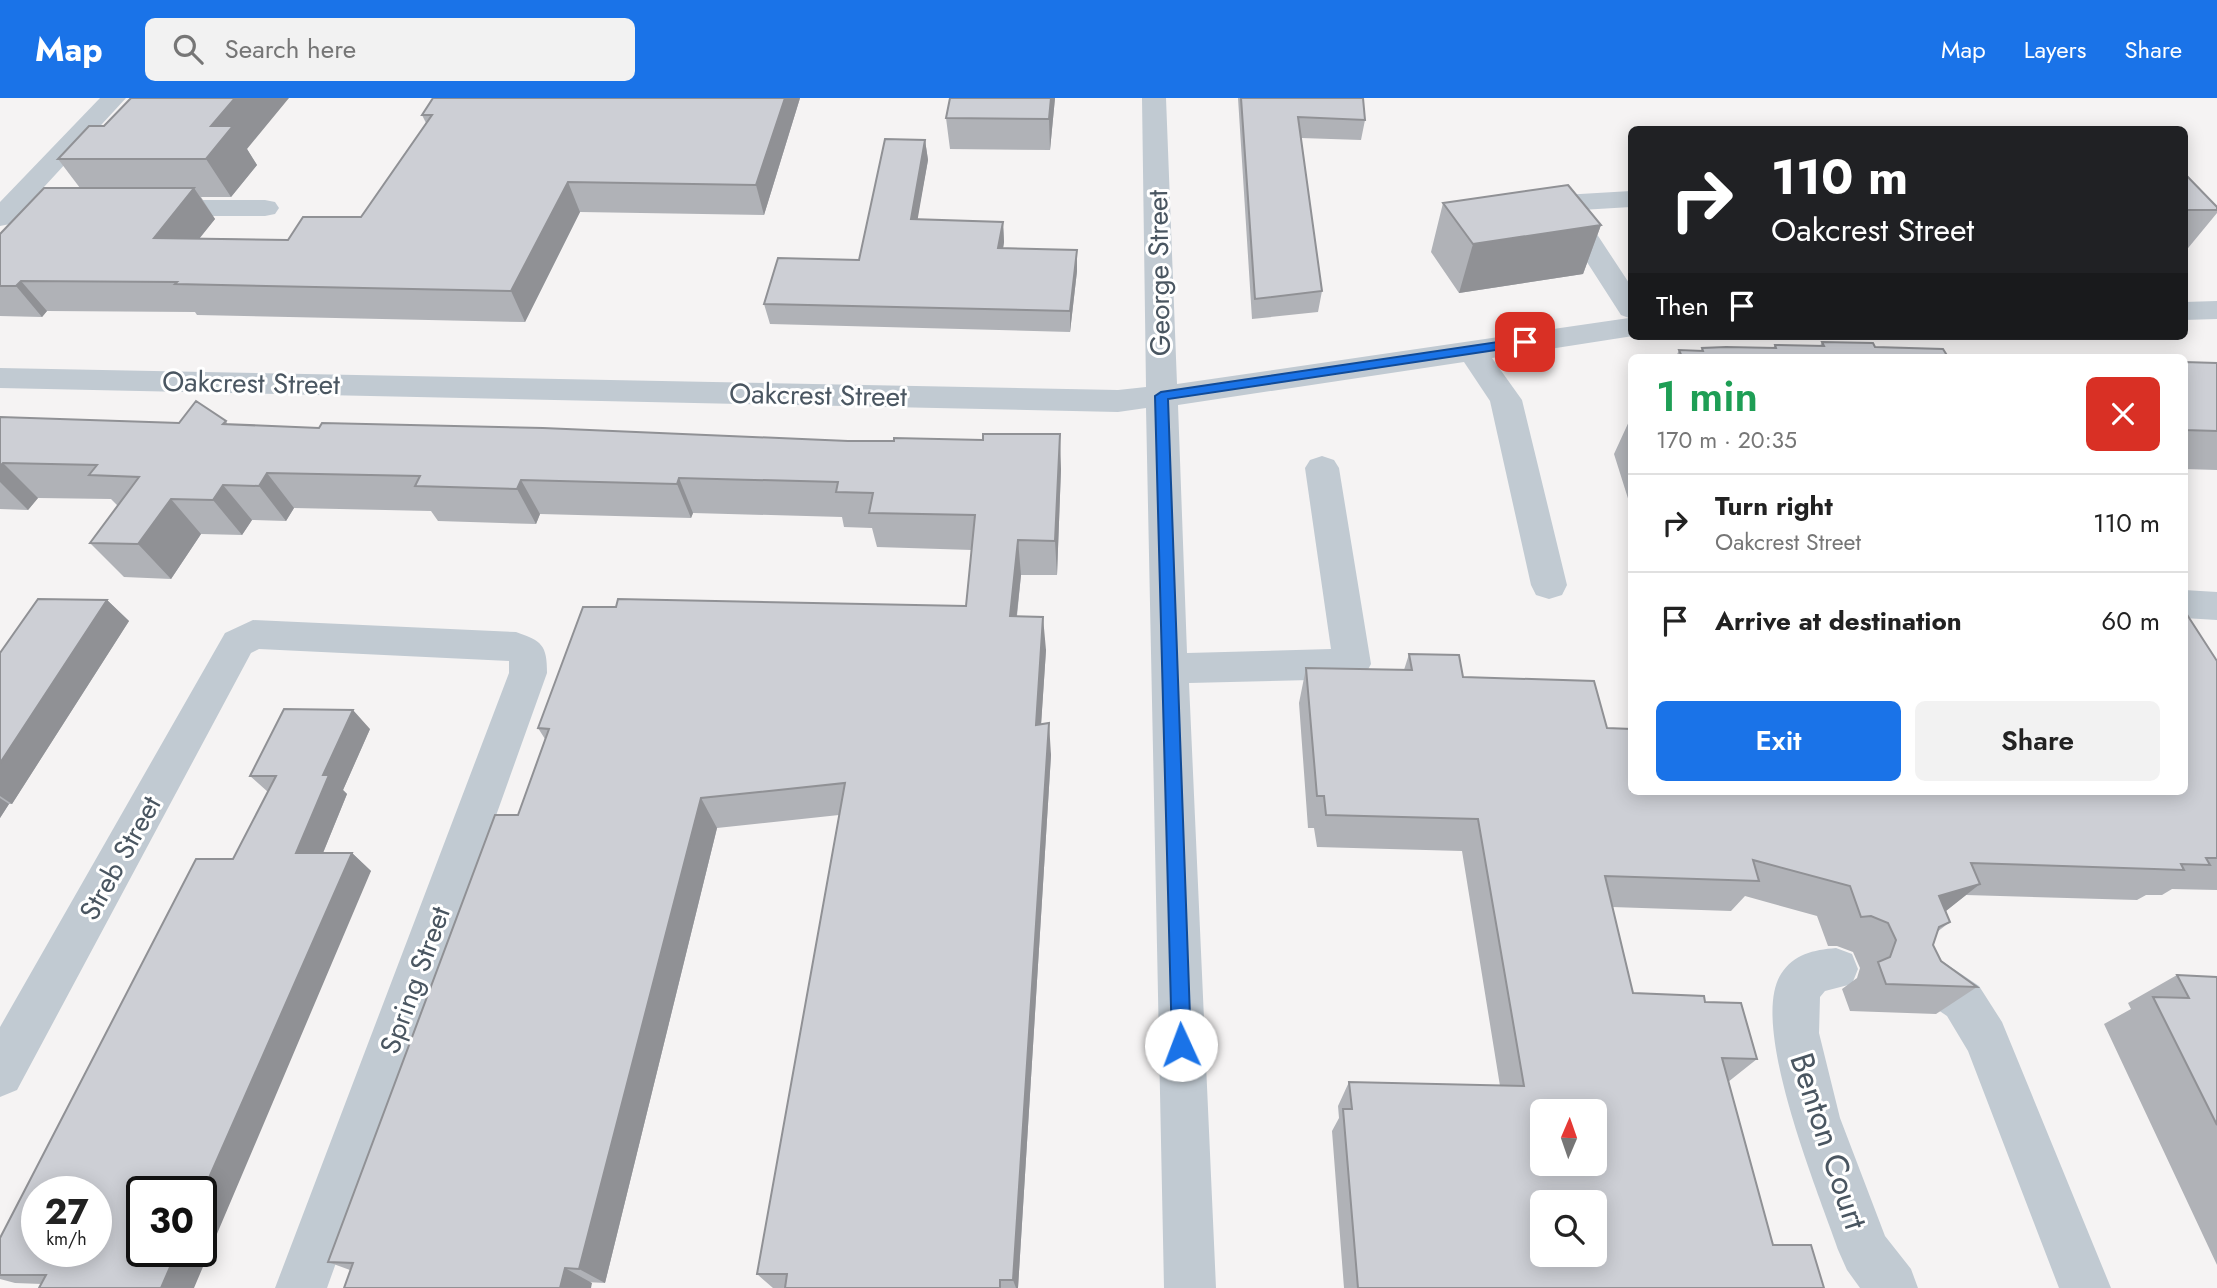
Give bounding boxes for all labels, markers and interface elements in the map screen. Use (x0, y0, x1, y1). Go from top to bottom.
search box (145, 18, 635, 81)
text: Map (35, 26, 103, 73)
icon: search (169, 30, 207, 68)
text: Search here (225, 30, 356, 68)
text: Map (1941, 32, 1986, 67)
text: Layers (2024, 32, 2086, 67)
text: Share (2124, 32, 2182, 67)
text: 110 m (1771, 142, 1908, 212)
icon: right (1656, 154, 1747, 245)
street label: George Street (1137, 189, 1181, 356)
text: Oakcrest Street (1771, 207, 1974, 253)
text: Then (1656, 287, 1709, 325)
icon: arrive (1723, 287, 1761, 325)
pin (1495, 312, 1555, 372)
icon: arrive (1506, 323, 1544, 361)
street label: Oakcrest Street (162, 361, 340, 405)
text: 1 min (1656, 366, 1758, 427)
street label: Oakcrest Street (729, 373, 907, 417)
button: close (2086, 377, 2160, 451)
text: 170 m · 20:35 (1656, 423, 1797, 457)
text: Turn right (1715, 487, 1833, 525)
icon: right (1656, 504, 1694, 542)
text: 110 m (2093, 504, 2160, 542)
text: Oakcrest Street (1715, 525, 1861, 559)
icon: arrive (1656, 602, 1694, 640)
text: Arrive at destination (1715, 602, 1962, 640)
text: 60 m (2101, 602, 2160, 640)
button: Exit (1656, 701, 1901, 781)
button: Share (1915, 701, 2160, 781)
street label: Streb Street (69, 788, 171, 928)
street label: Spring Street (369, 900, 461, 1059)
position arrow (1144, 1008, 1218, 1082)
street label: Benton Court (1778, 1047, 1880, 1235)
north arrow (1530, 1099, 1606, 1176)
map controls (1530, 1099, 1607, 1267)
speed limit sign: 30 (126, 1176, 217, 1267)
text: 27 (44, 1187, 89, 1237)
button: search (1530, 1190, 1607, 1267)
text: km/h (46, 1226, 87, 1252)

